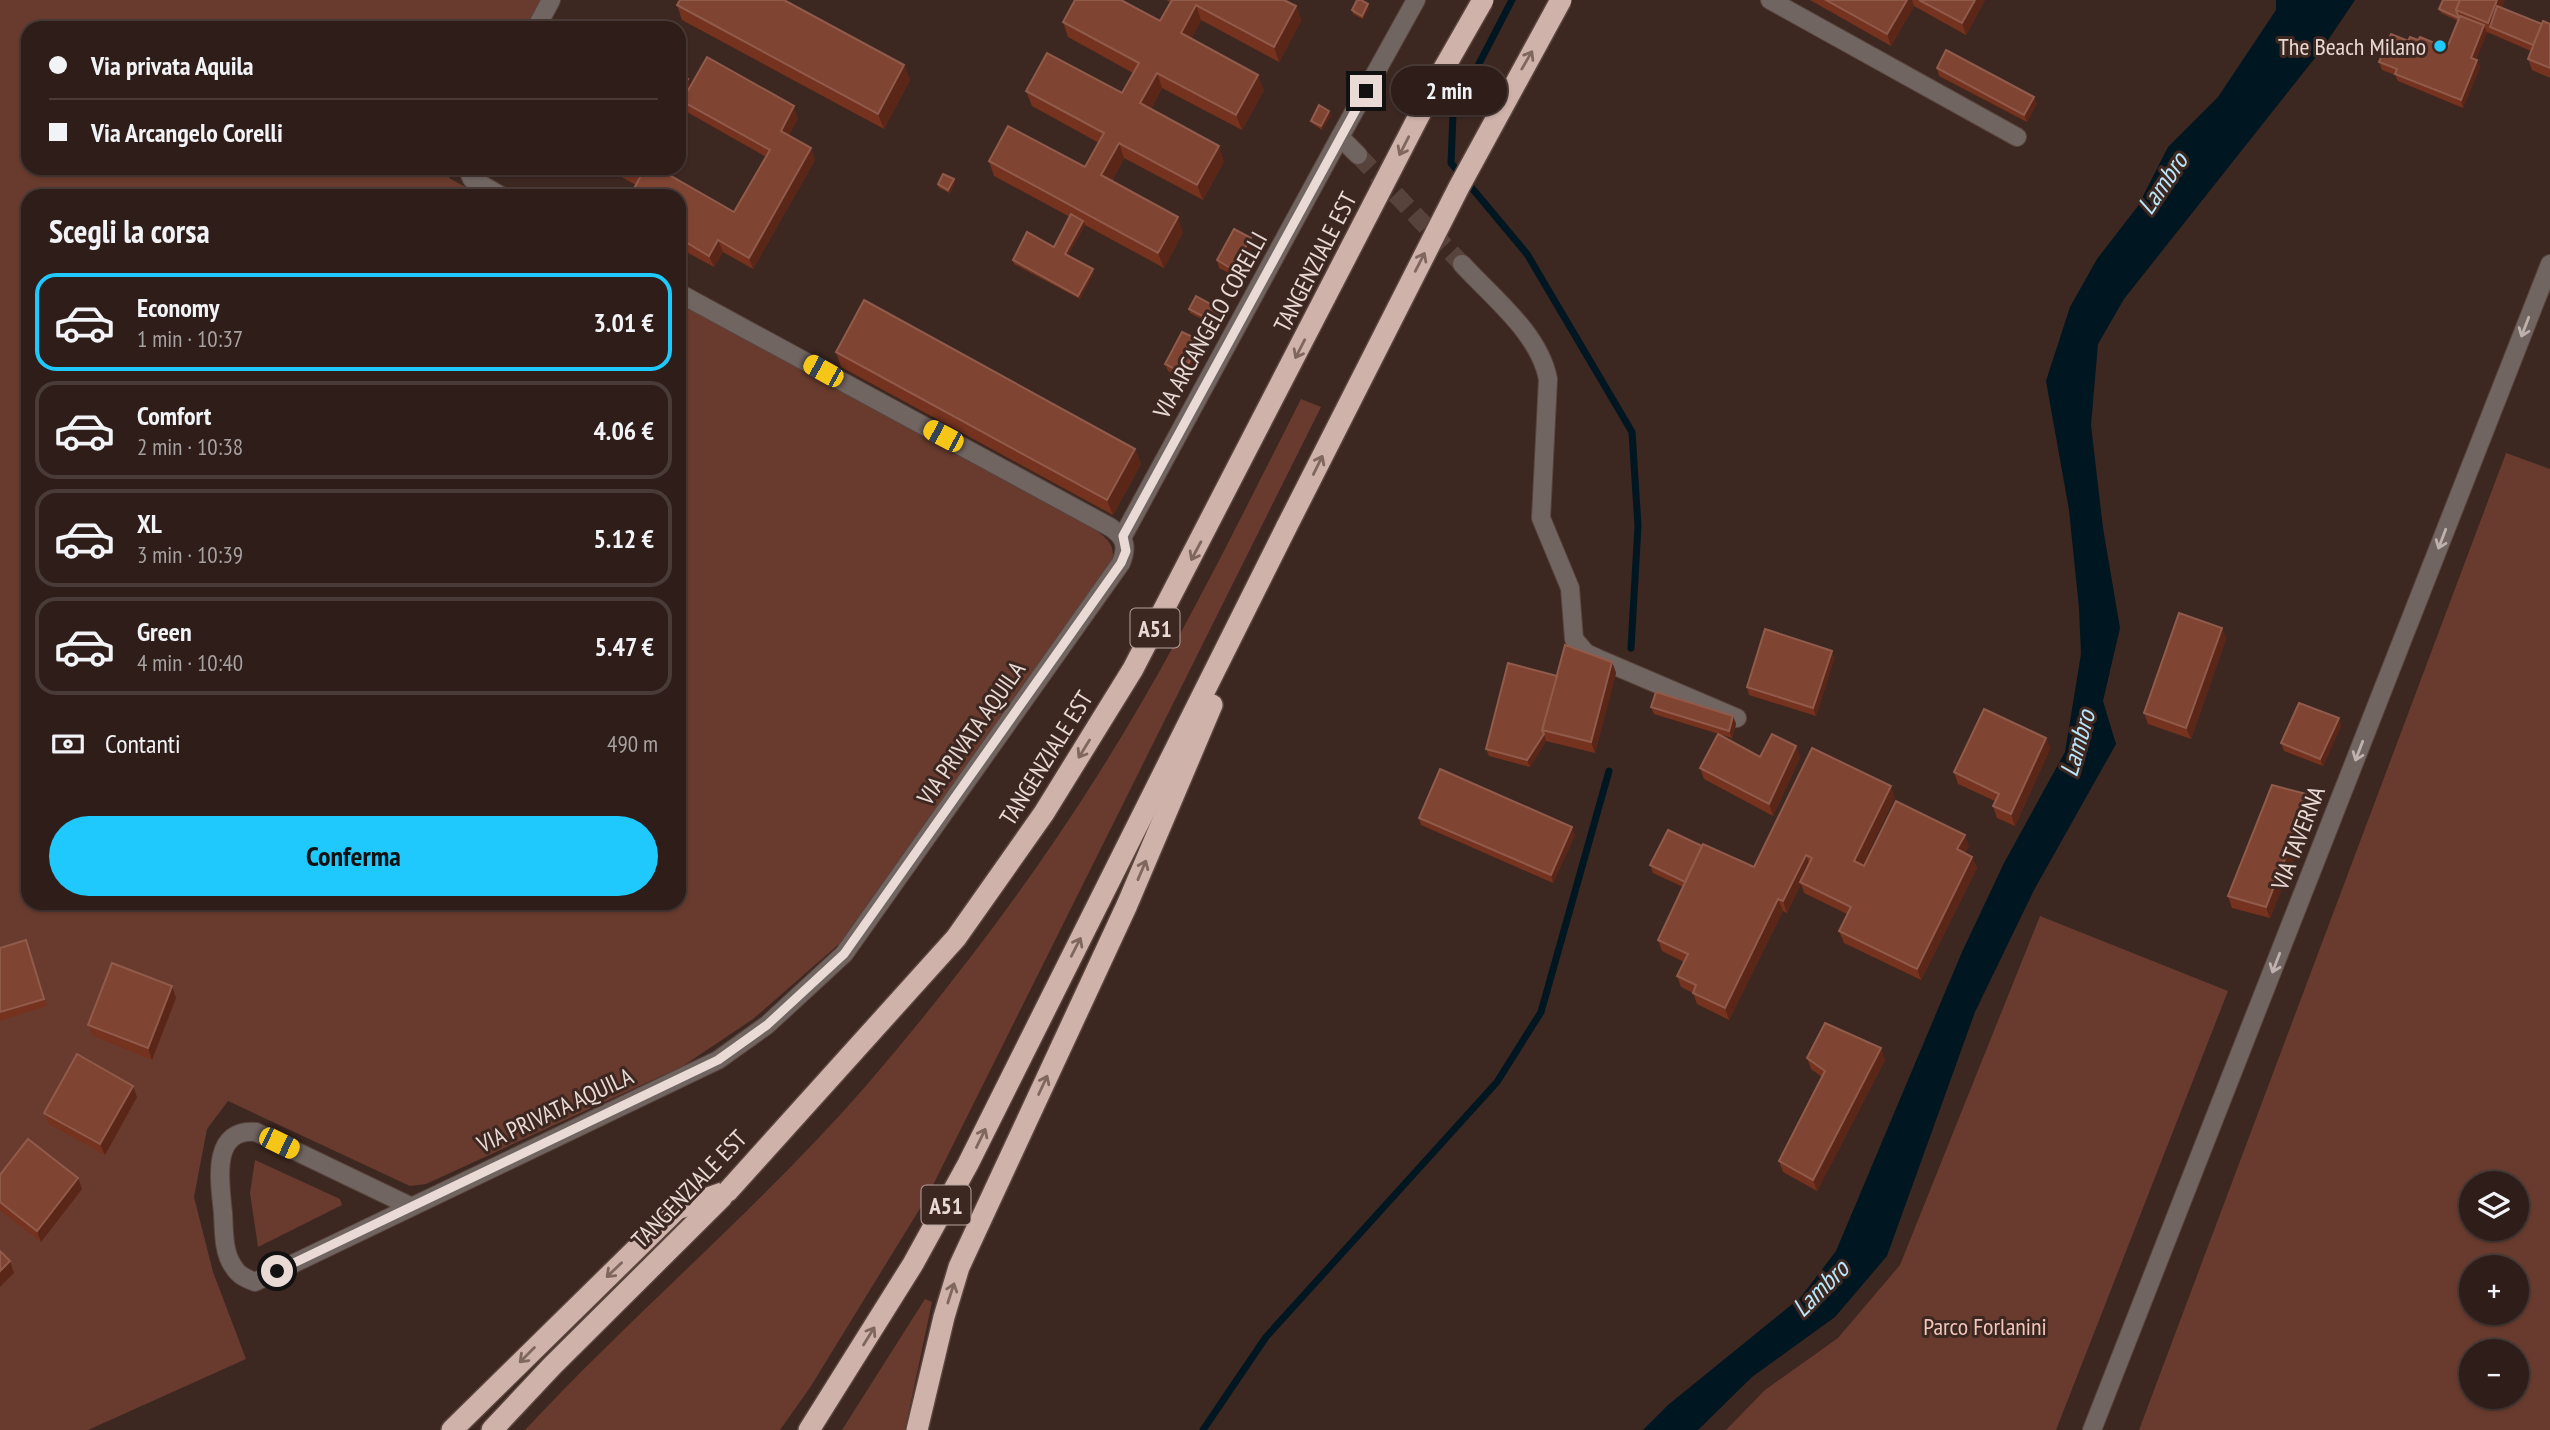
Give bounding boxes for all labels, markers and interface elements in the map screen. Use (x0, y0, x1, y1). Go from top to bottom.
place label: The Beach Milano (2278, 31, 2426, 62)
marker: The Beach Milano (2432, 38, 2448, 54)
text: Via privata Aquila (91, 49, 254, 82)
one-way arrow (1520, 51, 1534, 71)
callout: 2 min (1390, 66, 1506, 116)
route end (1350, 75, 1382, 107)
text: 2 min (1426, 76, 1472, 105)
text: Via Arcangelo Corelli (91, 116, 283, 149)
one-way arrow (1396, 135, 1410, 156)
water label: Lambro (2129, 144, 2196, 220)
street label: TANGENZIALE EST (1267, 187, 1364, 337)
text: Scegli la corsa (49, 210, 210, 252)
street label: VIA ARCANGELO CORELLI (1145, 226, 1274, 425)
one-way arrow (1414, 252, 1428, 273)
icon: car (53, 291, 116, 354)
text: Economy (137, 291, 219, 324)
text: 3.01 € (593, 306, 654, 339)
one-way arrow (2518, 316, 2531, 338)
text: 1 min · 10:37 (137, 324, 243, 353)
one-way arrow (1293, 338, 1307, 359)
car (800, 352, 847, 390)
icon: car (53, 399, 116, 462)
text: Comfort (137, 399, 211, 432)
text: 4.06 € (593, 414, 654, 447)
car (920, 417, 967, 455)
text: 2 min · 10:38 (137, 432, 243, 461)
one-way arrow (1311, 455, 1325, 475)
icon: car (53, 507, 116, 570)
text: XL (137, 507, 162, 540)
text: 5.12 € (593, 522, 654, 555)
one-way arrow (2434, 528, 2447, 549)
text: 3 min · 10:39 (137, 540, 243, 569)
one-way arrow (1189, 540, 1202, 561)
road number: A51 (1130, 608, 1180, 648)
icon: car (53, 615, 116, 678)
text: Green (137, 615, 192, 648)
text: 5.47 € (595, 630, 654, 663)
text: 4 min · 10:40 (137, 648, 243, 677)
street label: VIA PRIVATA AQUILA (909, 655, 1032, 812)
street label: TANGENZIALE EST (992, 685, 1100, 831)
water label: Lambro (2052, 704, 2103, 780)
icon: cash (49, 725, 87, 763)
text: Contanti (105, 727, 181, 760)
text: 490 m (607, 729, 658, 758)
one-way arrow (1076, 738, 1090, 758)
one-way arrow (2351, 739, 2364, 761)
street label: VIA TAVERNA (2264, 781, 2332, 895)
button: Conferma (49, 816, 658, 896)
one-way arrow (1136, 860, 1149, 881)
one-way arrow (1069, 937, 1083, 958)
one-way arrow (2268, 951, 2281, 973)
street label: VIA PRIVATA AQUILA (471, 1060, 638, 1160)
one-way arrow (1037, 1075, 1051, 1096)
street label: TANGENZIALE EST (625, 1123, 753, 1255)
car (256, 1124, 303, 1162)
one-way arrow (974, 1128, 988, 1149)
map controls (2459, 1171, 2529, 1409)
button: layers (2459, 1171, 2529, 1241)
road number: A51 (922, 1186, 970, 1224)
water label: Lambro (1785, 1251, 1857, 1323)
route start (261, 1255, 293, 1287)
button: + (2459, 1255, 2529, 1325)
one-way arrow (606, 1261, 623, 1278)
one-way arrow (946, 1282, 958, 1304)
park label: Parco Forlanini (1923, 1311, 2047, 1342)
one-way arrow (862, 1327, 876, 1347)
button: − (2459, 1339, 2529, 1409)
one-way arrow (519, 1346, 536, 1363)

